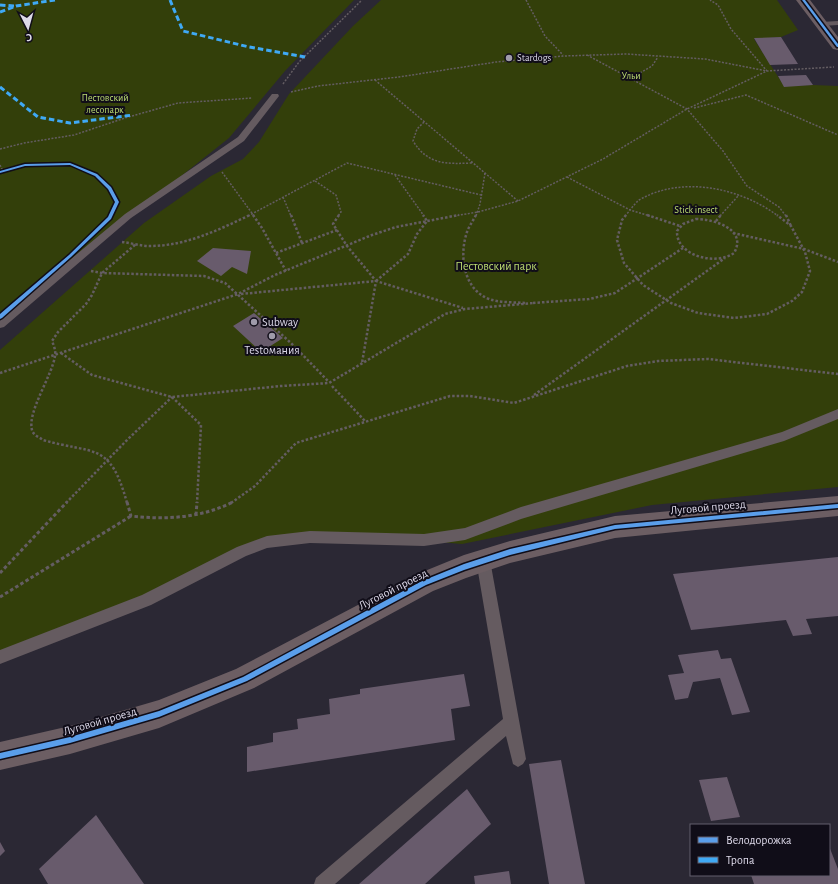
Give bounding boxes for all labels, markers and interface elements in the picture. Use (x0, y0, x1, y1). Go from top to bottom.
north arrow (8, 8, 48, 48)
text: С (25, 32, 33, 43)
marker: Stardogs (504, 53, 514, 63)
place label: Stardogs (517, 53, 552, 63)
park label: Ульи (621, 71, 641, 81)
park label: Пестовский лесопарк (82, 93, 128, 115)
park label: Stick insect (674, 205, 718, 215)
park label: Пестовский парк (455, 260, 537, 272)
place label: Subway (262, 316, 298, 329)
marker: Subway (249, 317, 259, 327)
marker: Testoмания (267, 331, 277, 341)
place label: Testoмания (244, 344, 300, 356)
street label: Луговой проезд (670, 498, 746, 517)
street label: Луговой проезд (357, 566, 430, 612)
street label: Луговой проезд (62, 705, 138, 738)
legend (690, 824, 830, 876)
text: Велодорожка (726, 834, 792, 846)
text: Тропа (726, 854, 755, 866)

